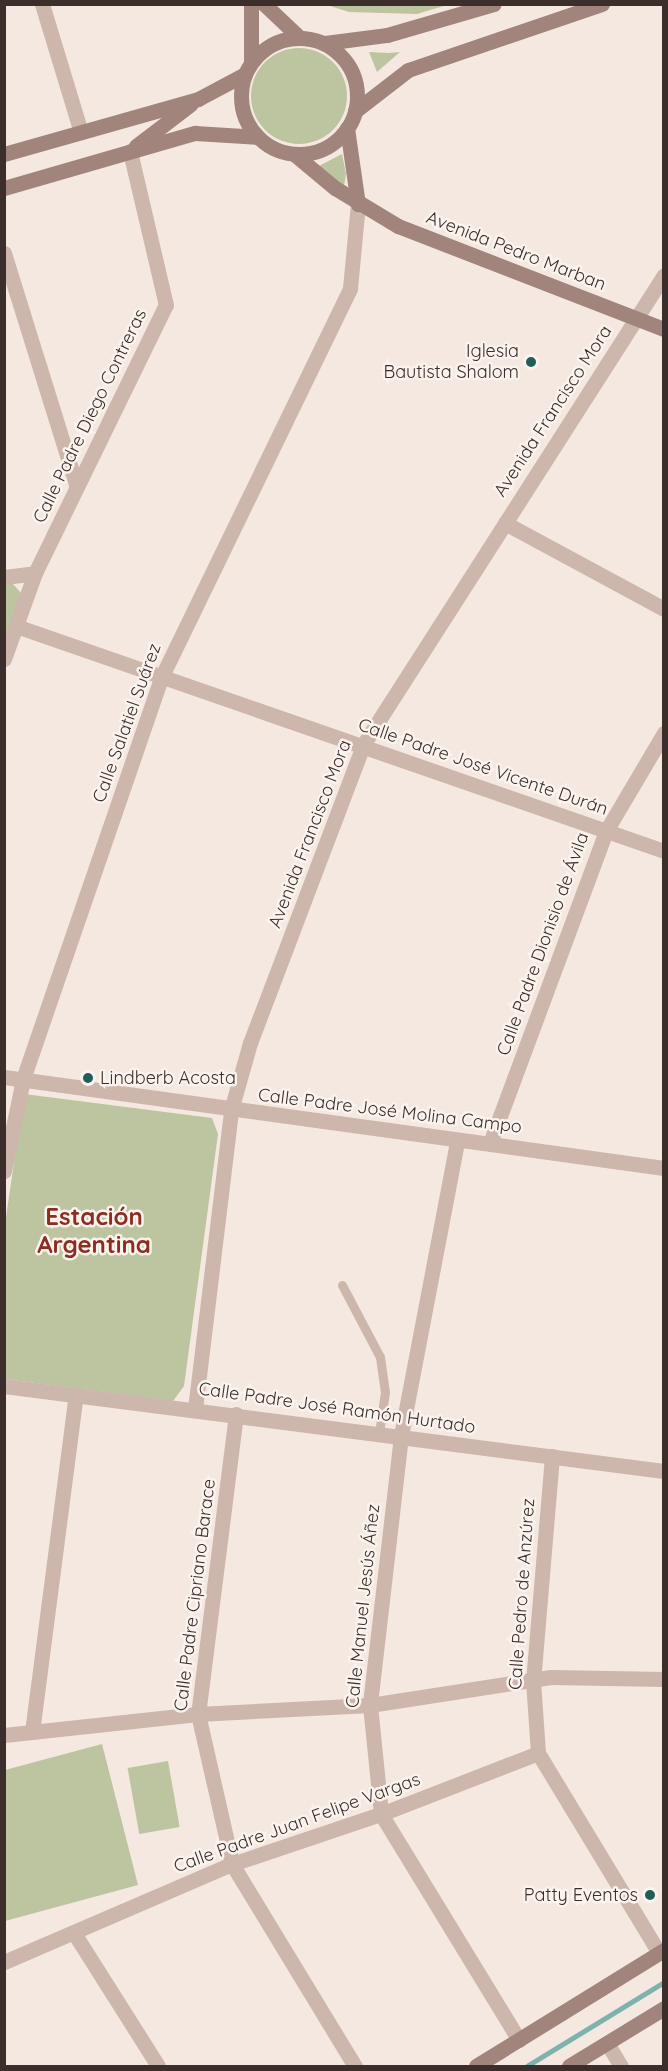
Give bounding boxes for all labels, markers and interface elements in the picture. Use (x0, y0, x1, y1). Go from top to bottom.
street label: Avenida Pedro Marban (423, 207, 609, 295)
street label: Calle Padre Diego Contreras (29, 306, 151, 526)
street label: Avenida Francisco Mora (490, 321, 616, 501)
place label: Iglesia Bautista Shalom (383, 341, 519, 384)
marker: Iglesia Bautista Shalom (524, 355, 538, 369)
street label: Calle Salatiel Suárez (88, 641, 166, 805)
street label: Calle Padre José Vicente Durán (355, 714, 611, 820)
street label: Avenida Francisco Mora (264, 737, 356, 931)
street label: Calle Padre Dionisio de Ávila (492, 829, 594, 1059)
place label: Lindberb Acosta (100, 1067, 236, 1089)
marker: Lindberb Acosta (81, 1071, 95, 1085)
street label: Calle Padre José Molina Campo (257, 1084, 523, 1138)
district label: Estación Argentina (37, 1203, 151, 1259)
street label: Calle Padre José Ramón Hurtado (197, 1378, 477, 1438)
street label: Calle Padre Cipriano Barace (170, 1478, 220, 1712)
street label: Calle Pedro de Anzúrez (505, 1497, 539, 1691)
street label: Calle Manuel Jesús Áñez (342, 1503, 384, 1709)
street label: Calle Padre Juan Felipe Vargas (171, 1768, 423, 1878)
place label: Patty Eventos (524, 1884, 638, 1906)
marker: Patty Eventos (643, 1888, 657, 1902)

